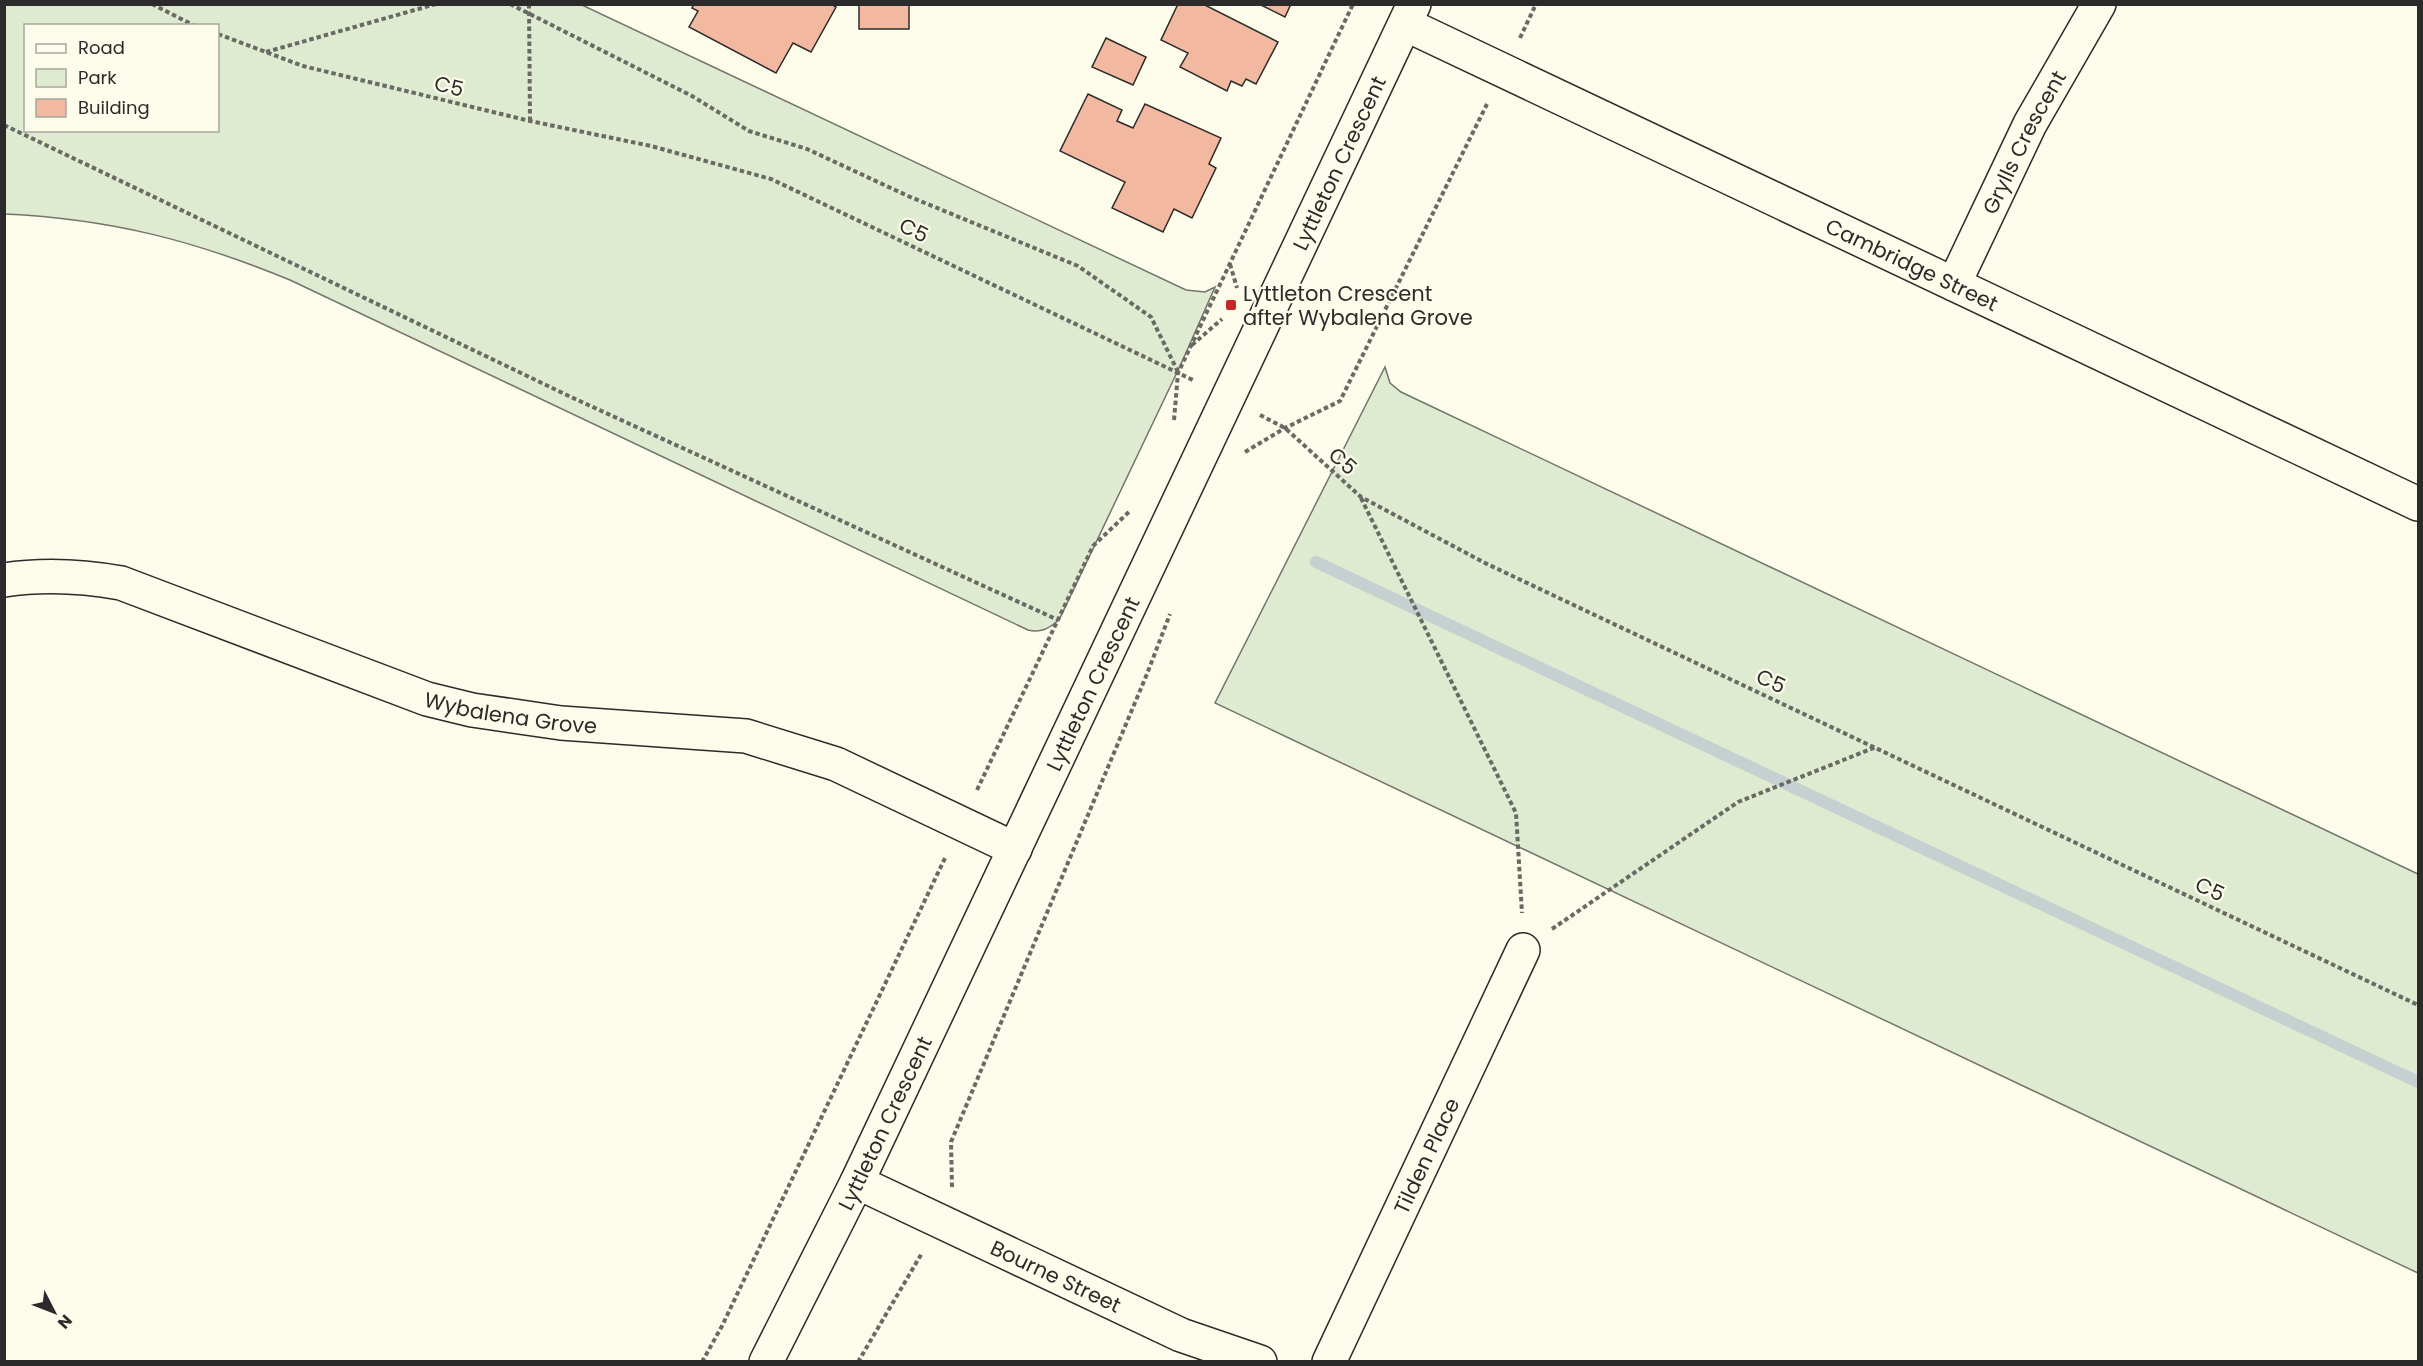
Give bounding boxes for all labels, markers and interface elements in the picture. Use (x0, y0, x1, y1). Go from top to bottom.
legend (24, 24, 219, 132)
text: Road (78, 35, 125, 60)
text: Park (78, 65, 117, 90)
street label: Grylls Crescent (1975, 65, 2072, 219)
street label: C5 (431, 68, 467, 104)
street label: Lyttleton Crescent (1285, 71, 1392, 255)
text: Building (78, 95, 150, 120)
street label: C5 (894, 211, 934, 249)
street label: Cambridge Street (1821, 211, 2003, 318)
place label: Lyttleton Crescent after Wybalena Grove (1243, 279, 1473, 332)
marker: Lyttleton Crescent after Wybalena Grove (1224, 298, 1238, 312)
street label: C5 (1322, 440, 1364, 482)
street label: Lyttleton Crescent (1039, 592, 1146, 775)
street label: C5 (1752, 662, 1790, 700)
street label: Wybalena Grove (421, 684, 598, 740)
street label: C5 (2191, 870, 2229, 908)
street label: Lyttleton Crescent (831, 1031, 939, 1215)
street label: Tilden Place (1386, 1093, 1466, 1219)
street label: Bourne Street (986, 1233, 1126, 1319)
north arrow (24, 1282, 84, 1342)
text: N (52, 1310, 77, 1334)

